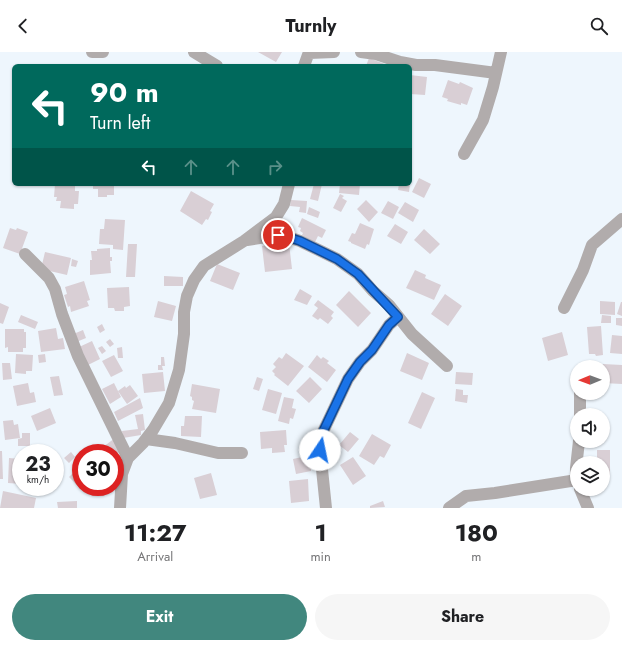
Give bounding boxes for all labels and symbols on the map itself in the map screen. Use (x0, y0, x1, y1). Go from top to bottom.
pin (261, 218, 295, 252)
north arrow (570, 360, 610, 400)
position arrow (299, 429, 341, 471)
speed limit sign: 30 (72, 444, 124, 496)

